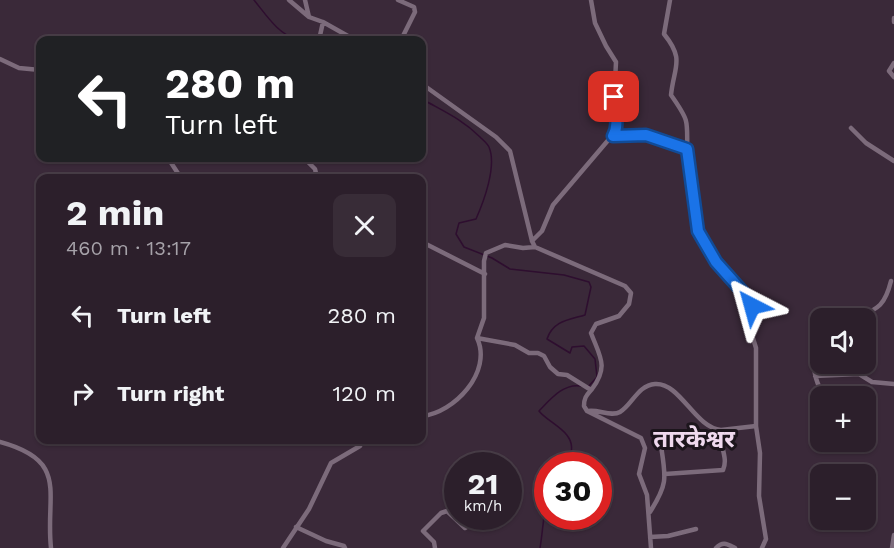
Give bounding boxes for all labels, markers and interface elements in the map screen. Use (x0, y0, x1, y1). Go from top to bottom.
text: 280 m (165, 59, 295, 108)
icon: left (66, 60, 144, 138)
pin (588, 71, 639, 122)
icon: arrive (597, 80, 630, 113)
text: Turn left (165, 109, 277, 141)
text: 2 min (66, 192, 164, 234)
button: close (333, 194, 396, 257)
text: 460 m · 13:17 (66, 236, 191, 260)
position arrow (720, 274, 784, 338)
icon: left (66, 299, 99, 332)
text: Turn left (117, 303, 211, 328)
text: 280 m (327, 303, 396, 328)
map controls (810, 308, 876, 530)
button: sound (810, 308, 876, 374)
icon: right (66, 377, 99, 410)
text: Turn right (117, 381, 224, 406)
text: 120 m (332, 381, 396, 406)
button: + (810, 386, 876, 452)
district label: तारकेश्वर (653, 425, 735, 453)
speed limit sign: 30 (534, 452, 612, 530)
button: − (810, 464, 876, 530)
text: 21 (468, 466, 498, 501)
text: km/h (464, 497, 502, 515)

